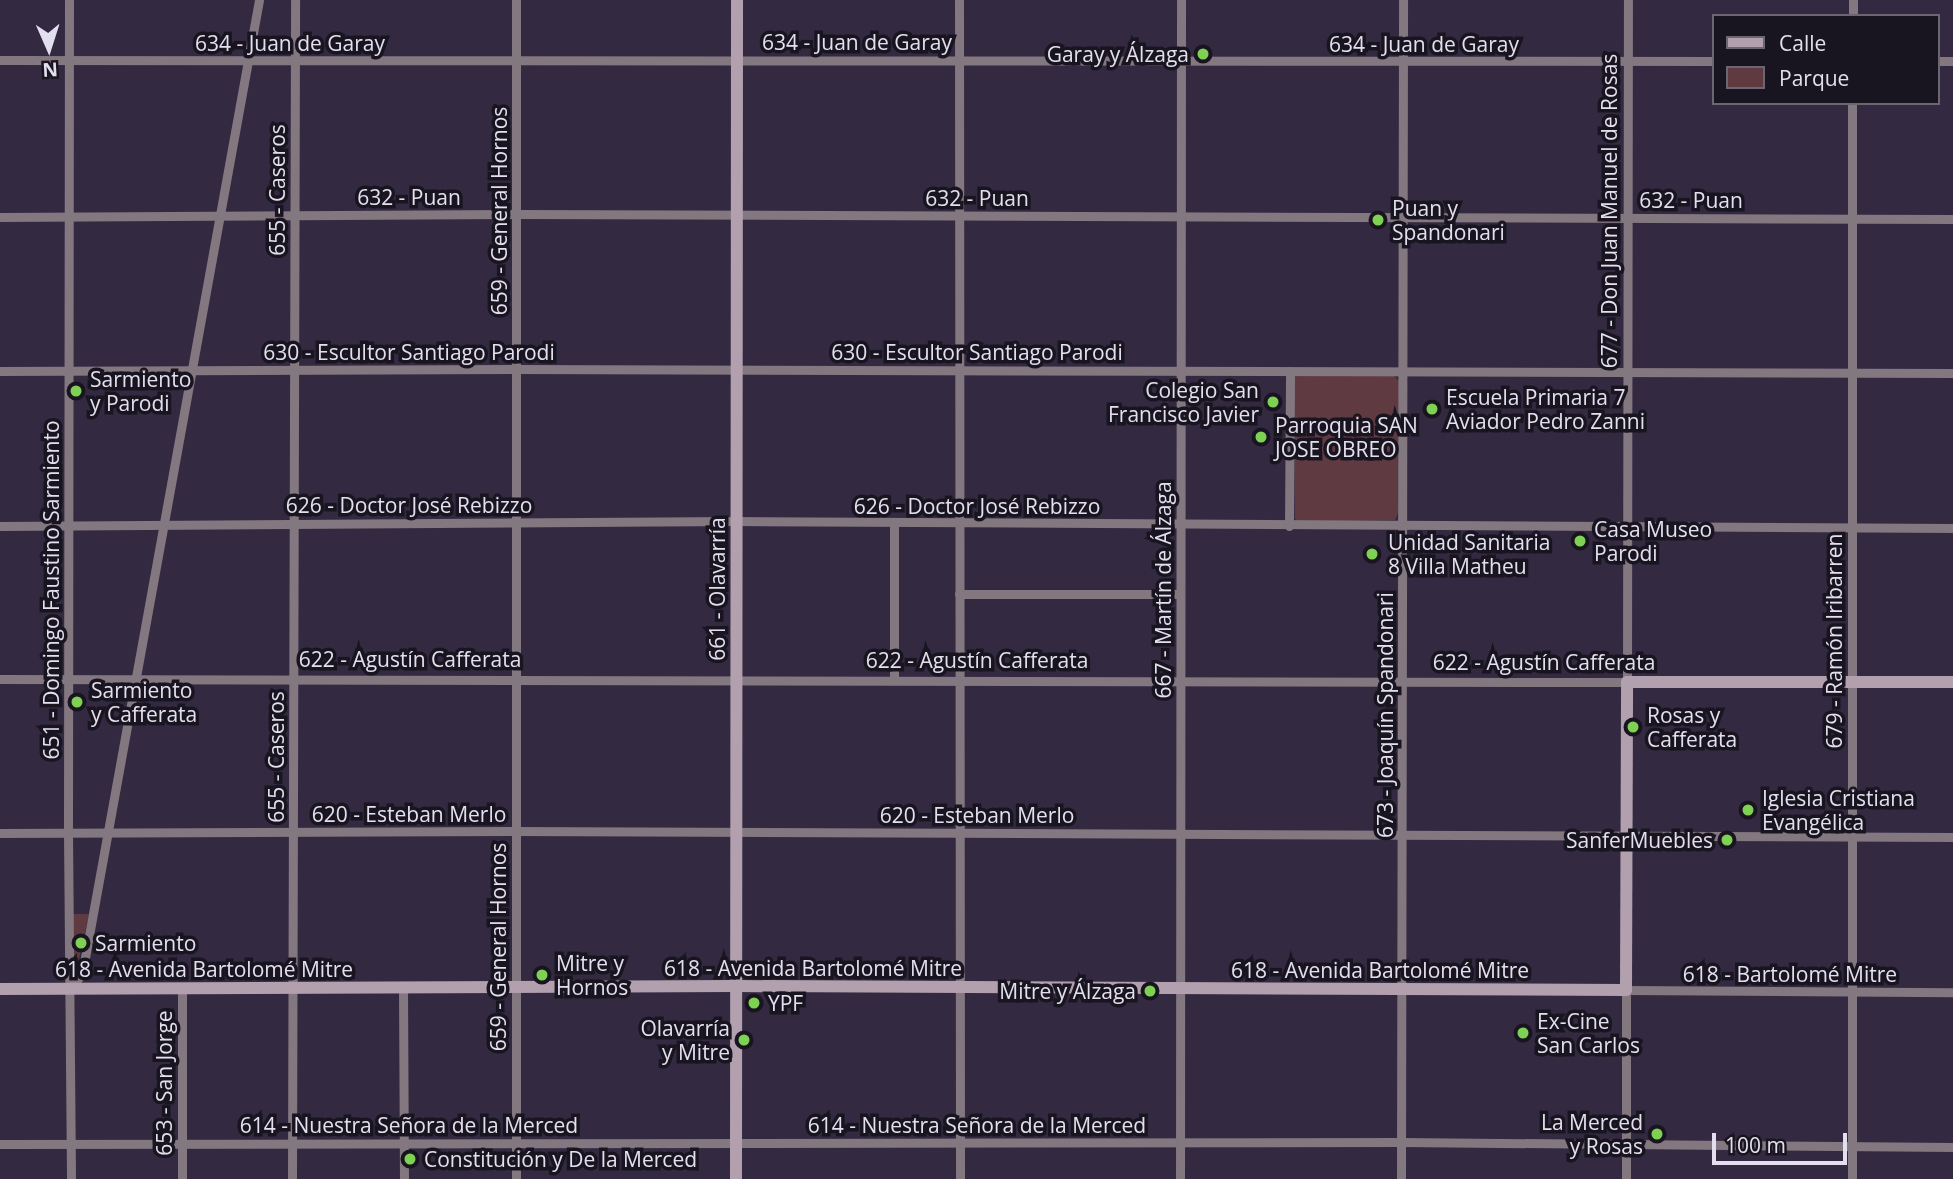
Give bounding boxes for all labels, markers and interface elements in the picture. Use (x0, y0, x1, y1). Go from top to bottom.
north arrow (14, 14, 84, 84)
legend (1712, 14, 1939, 105)
street label: 634 - Juan de Garay (762, 29, 952, 55)
text: Calle (1779, 29, 1826, 57)
street label: 634 - Juan de Garay (195, 30, 385, 56)
street label: 634 - Juan de Garay (1329, 31, 1519, 57)
place label: Garay y Álzaga (1047, 41, 1189, 67)
marker: Garay y Álzaga (1195, 46, 1211, 62)
street label: 677 - Don Juan Manuel de Rosas (1596, 54, 1622, 368)
text: N (42, 57, 59, 83)
text: Parque (1779, 64, 1849, 92)
street label: 659 - General Hornos (486, 107, 512, 315)
street label: 655 - Caseros (264, 124, 290, 256)
street label: 632 - Puan (357, 184, 461, 210)
street label: 632 - Puan (925, 185, 1029, 211)
street label: 632 - Puan (1639, 187, 1743, 213)
place label: Puan y Spandonari (1392, 195, 1505, 245)
marker: Puan y Spandonari (1370, 212, 1386, 228)
street label: 630 - Escultor Santiago Parodi (263, 339, 555, 365)
street label: 630 - Escultor Santiago Parodi (831, 339, 1123, 365)
place label: Sarmiento y Parodi (90, 366, 191, 416)
place label: Colegio San Francisco Javier (1108, 377, 1259, 427)
marker: Sarmiento y Parodi (68, 383, 84, 399)
place label: Escuela Primaria 7 Aviador Pedro Zanni (1446, 384, 1645, 434)
marker: Colegio San Francisco Javier (1265, 394, 1281, 410)
marker: Escuela Primaria 7 Aviador Pedro Zanni (1424, 401, 1440, 417)
place label: Parroquia SAN JOSE OBREO (1275, 412, 1418, 462)
street label: 651 - Domingo Faustino Sarmiento (38, 420, 64, 760)
marker: Parroquia SAN JOSE OBREO (1253, 429, 1269, 445)
street label: 667 - Martín de Álzaga (1150, 481, 1176, 699)
street label: 626 - Doctor José Rebizzo (286, 492, 532, 518)
street label: 626 - Doctor José Rebizzo (854, 493, 1100, 519)
place label: Casa Museo Parodi (1594, 516, 1712, 566)
street label: 661 - Olavarría (704, 517, 730, 661)
place label: Unidad Sanitaria 8 Villa Matheu (1388, 529, 1550, 579)
marker: Casa Museo Parodi (1572, 533, 1588, 549)
street label: 679 - Ramón Iribarren (1821, 534, 1847, 748)
marker: Unidad Sanitaria 8 Villa Matheu (1362, 544, 1382, 564)
street label: 673 - Joaquín Spandonari (1372, 592, 1398, 838)
street label: 622 - Agustín Cafferata (299, 646, 521, 672)
street label: 622 - Agustín Cafferata (866, 647, 1088, 673)
street label: 622 - Agustín Cafferata (1433, 649, 1655, 675)
place label: Sarmiento y Cafferata (91, 677, 197, 727)
street label: 655 - Caseros (263, 691, 289, 823)
marker: Sarmiento y Cafferata (69, 694, 85, 710)
place label: Rosas y Cafferata (1647, 702, 1737, 752)
marker: Rosas y Cafferata (1625, 719, 1641, 735)
place label: Iglesia Cristiana Evangélica (1762, 785, 1915, 835)
street label: 620 - Esteban Merlo (312, 801, 506, 827)
street label: 620 - Esteban Merlo (880, 802, 1074, 828)
marker: Iglesia Cristiana Evangélica (1740, 802, 1756, 818)
place label: SanferMuebles (1566, 827, 1713, 853)
marker: SanferMuebles (1719, 832, 1735, 848)
street label: 659 - General Hornos (485, 843, 511, 1051)
place label: Sarmiento (95, 930, 196, 956)
marker: Sarmiento (73, 935, 89, 951)
place label: Mitre y Hornos (556, 950, 628, 1000)
street label: 618 - Avenida Bartolomé Mitre (664, 955, 962, 981)
street label: 618 - Avenida Bartolomé Mitre (55, 956, 353, 982)
street label: 618 - Avenida Bartolomé Mitre (1231, 957, 1529, 983)
street label: 618 - Bartolomé Mitre (1683, 961, 1897, 987)
marker: Mitre y Hornos (534, 967, 550, 983)
place label: Mitre y Álzaga (999, 978, 1136, 1004)
marker: Mitre y Álzaga (1142, 983, 1158, 999)
place label: YPF (768, 990, 803, 1016)
marker: YPF (746, 995, 762, 1011)
place label: Ex-Cine San Carlos (1537, 1008, 1640, 1058)
street label: 653 - San Jorge (151, 1010, 177, 1156)
place label: Olavarría y Mitre (640, 1015, 730, 1065)
marker: Ex-Cine San Carlos (1515, 1025, 1531, 1041)
marker: Olavarría y Mitre (736, 1032, 752, 1048)
place label: La Merced y Rosas (1541, 1109, 1643, 1159)
street label: 614 - Nuestra Señora de la Merced (240, 1112, 578, 1138)
street label: 614 - Nuestra Señora de la Merced (808, 1112, 1146, 1138)
scale bar (1715, 1120, 1850, 1164)
marker: La Merced y Rosas (1649, 1126, 1665, 1142)
text: 100 m (1725, 1131, 1786, 1159)
place label: Constitución y De la Merced (424, 1146, 697, 1172)
marker: Constitución y De la Merced (402, 1151, 418, 1167)

